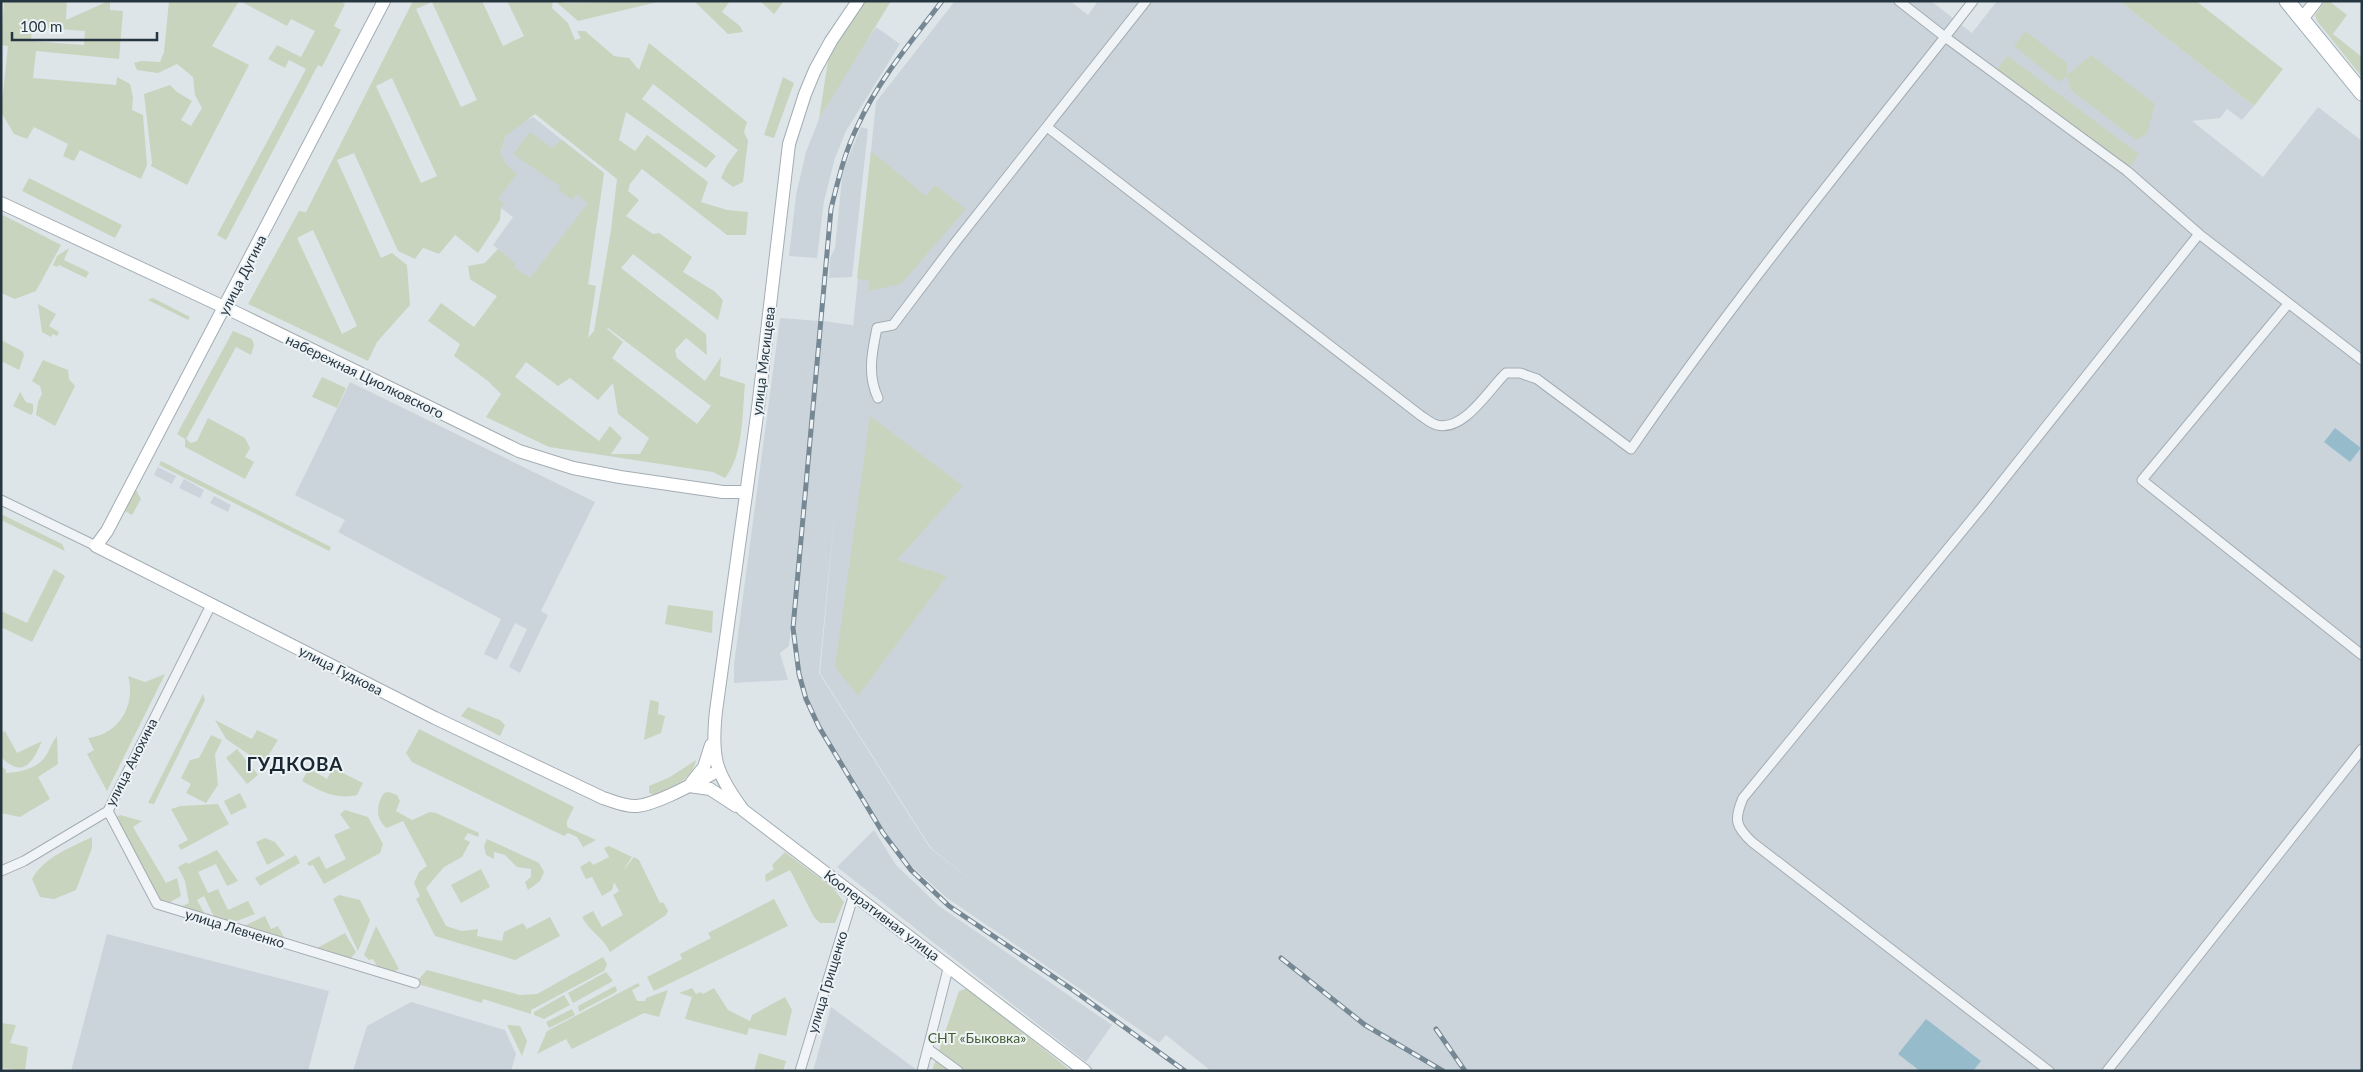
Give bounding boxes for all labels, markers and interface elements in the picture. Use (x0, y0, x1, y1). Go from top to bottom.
scale bar (12, 10, 158, 42)
text: 100 m (20, 17, 62, 35)
street label: улица Дугина (214, 232, 270, 318)
street label: улица Мясищева (748, 306, 778, 416)
street label: набережная Циолковского (283, 330, 447, 422)
street label: улица Гудкова (296, 642, 386, 698)
street label: улица Анохина (101, 715, 161, 809)
district label: ГУДКОВА (247, 752, 344, 775)
street label: Кооперативная улица (821, 866, 943, 964)
street label: улица Левченко (183, 905, 287, 951)
street label: улица Грищенко (803, 929, 851, 1035)
park label: СНТ «Быковка» (928, 1029, 1026, 1046)

